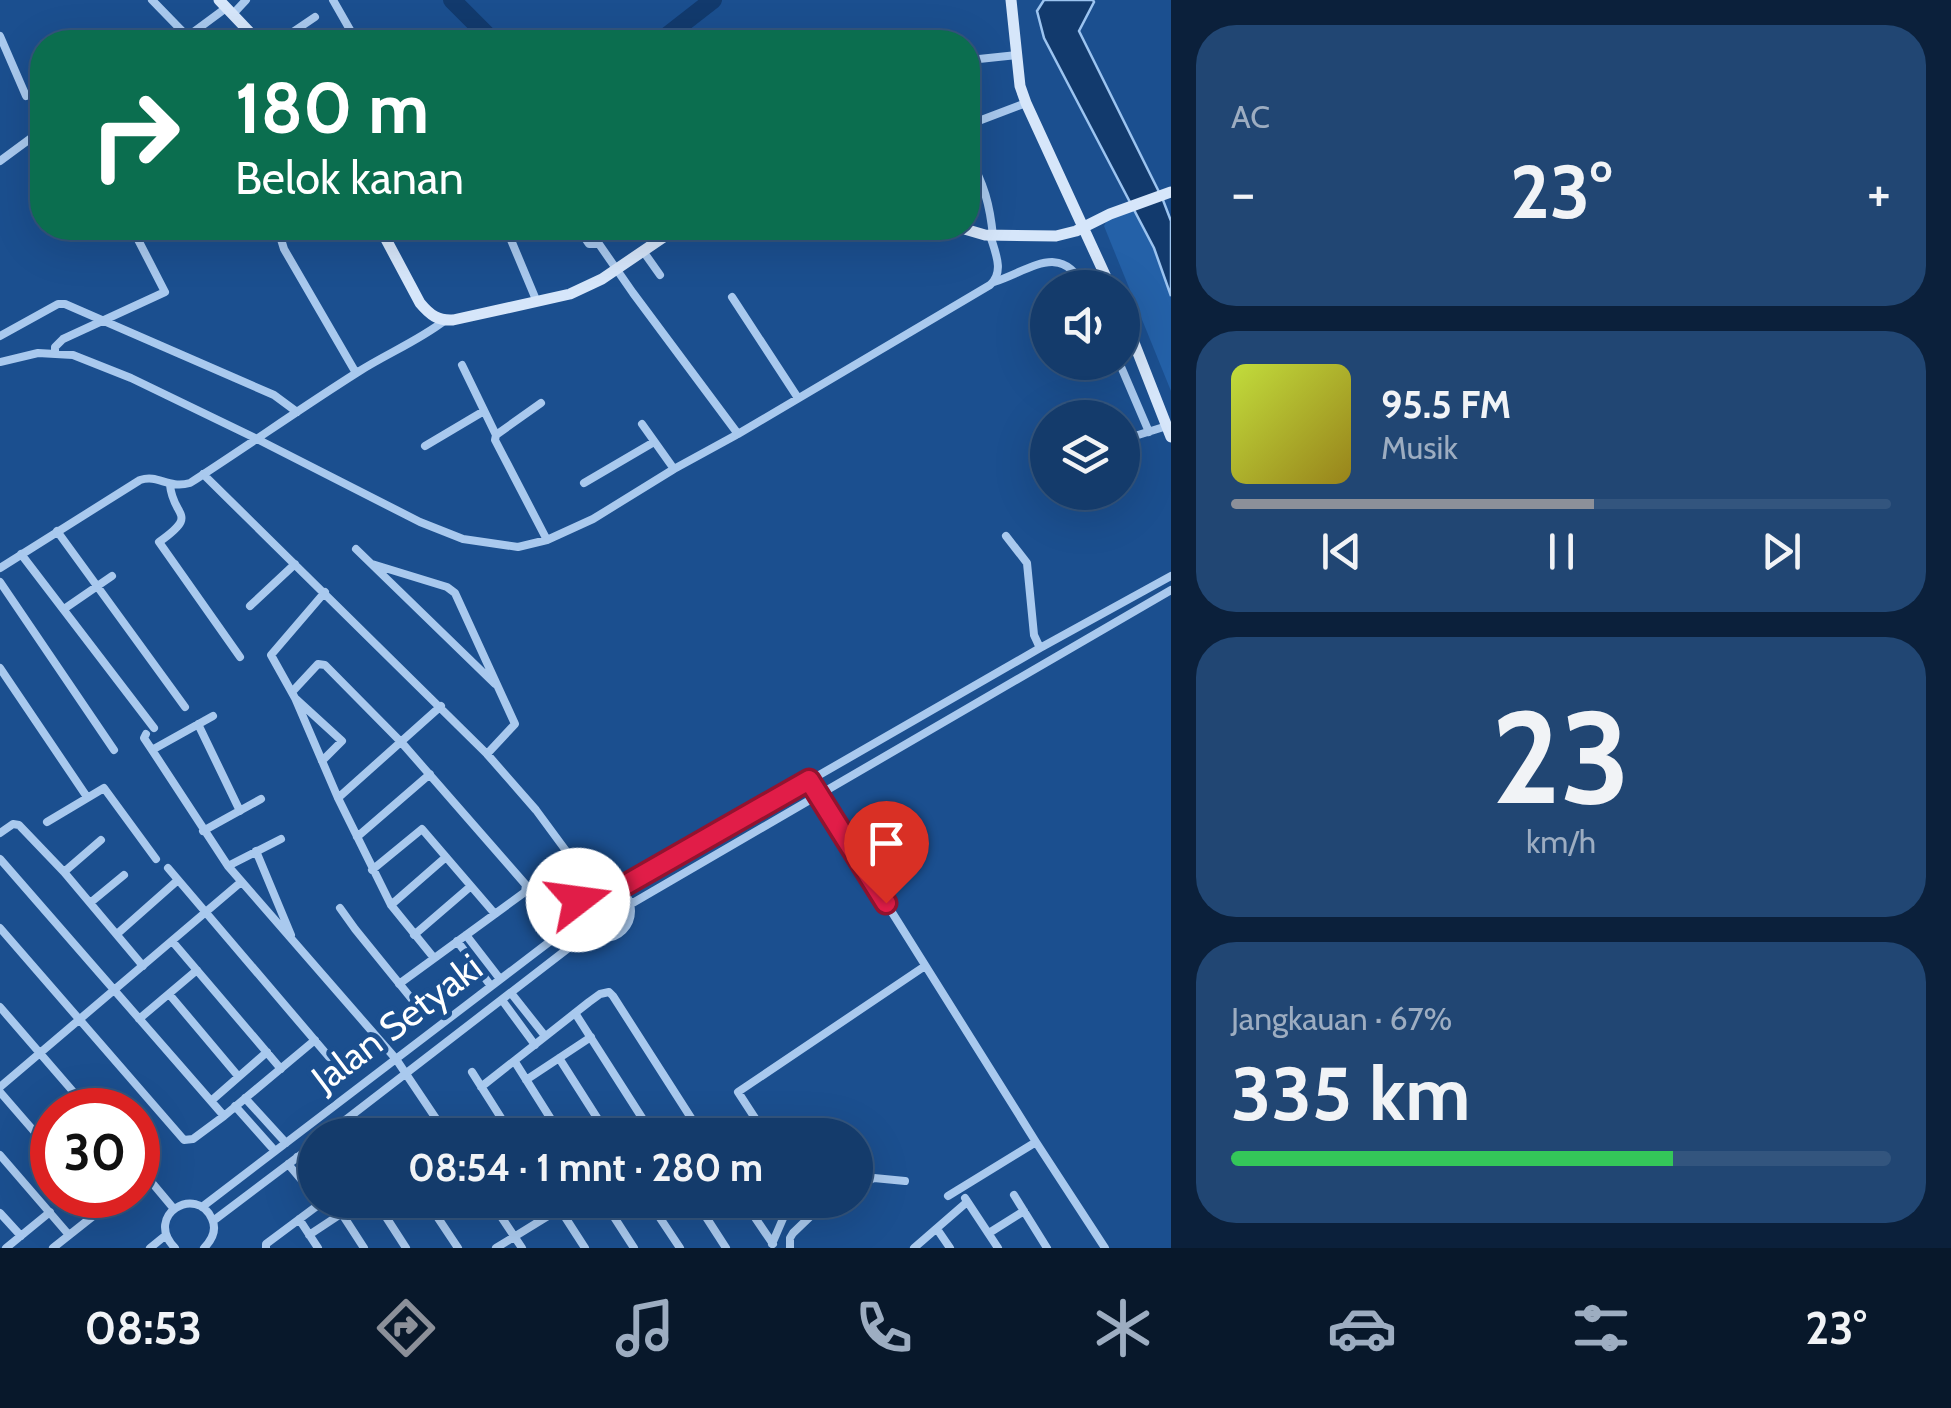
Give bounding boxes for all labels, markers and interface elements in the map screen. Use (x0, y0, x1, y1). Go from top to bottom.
text: 180 m (235, 65, 429, 151)
icon: right (70, 70, 200, 200)
text: AC (1231, 97, 1270, 136)
text: 23° (1510, 146, 1612, 237)
text: Belok kanan (235, 151, 464, 205)
text: − (1231, 159, 1255, 226)
text: + (1867, 159, 1891, 226)
map controls (1030, 270, 1140, 510)
button: sound (1030, 270, 1140, 380)
text: 95.5 FM (1381, 381, 1511, 428)
button: layers (1030, 400, 1140, 510)
text: Musik (1381, 428, 1458, 467)
icon: previous (1314, 524, 1369, 579)
icon: pause (1534, 524, 1589, 579)
icon: next (1754, 524, 1809, 579)
text: 23 (1492, 678, 1630, 836)
pin (844, 801, 929, 904)
icon: arrive (859, 816, 914, 871)
text: km/h (1526, 822, 1596, 861)
position arrow (526, 848, 630, 952)
street label: Jalan Setyaki (301, 943, 491, 1103)
text: Jangkauan · 67% (1231, 999, 1452, 1038)
text: 335 km (1231, 1048, 1471, 1139)
speed limit sign: 30 (30, 1088, 160, 1218)
text: 08:54 · 1 mnt · 280 m (408, 1144, 763, 1191)
icon: directions (371, 1293, 441, 1363)
icon: music (610, 1293, 680, 1363)
icon: phone (849, 1293, 919, 1363)
icon: climate (1088, 1293, 1158, 1363)
icon: car (1327, 1293, 1397, 1363)
icon: filters (1566, 1293, 1636, 1363)
text: 08:53 (85, 1301, 202, 1355)
text: 23° (1805, 1301, 1866, 1355)

